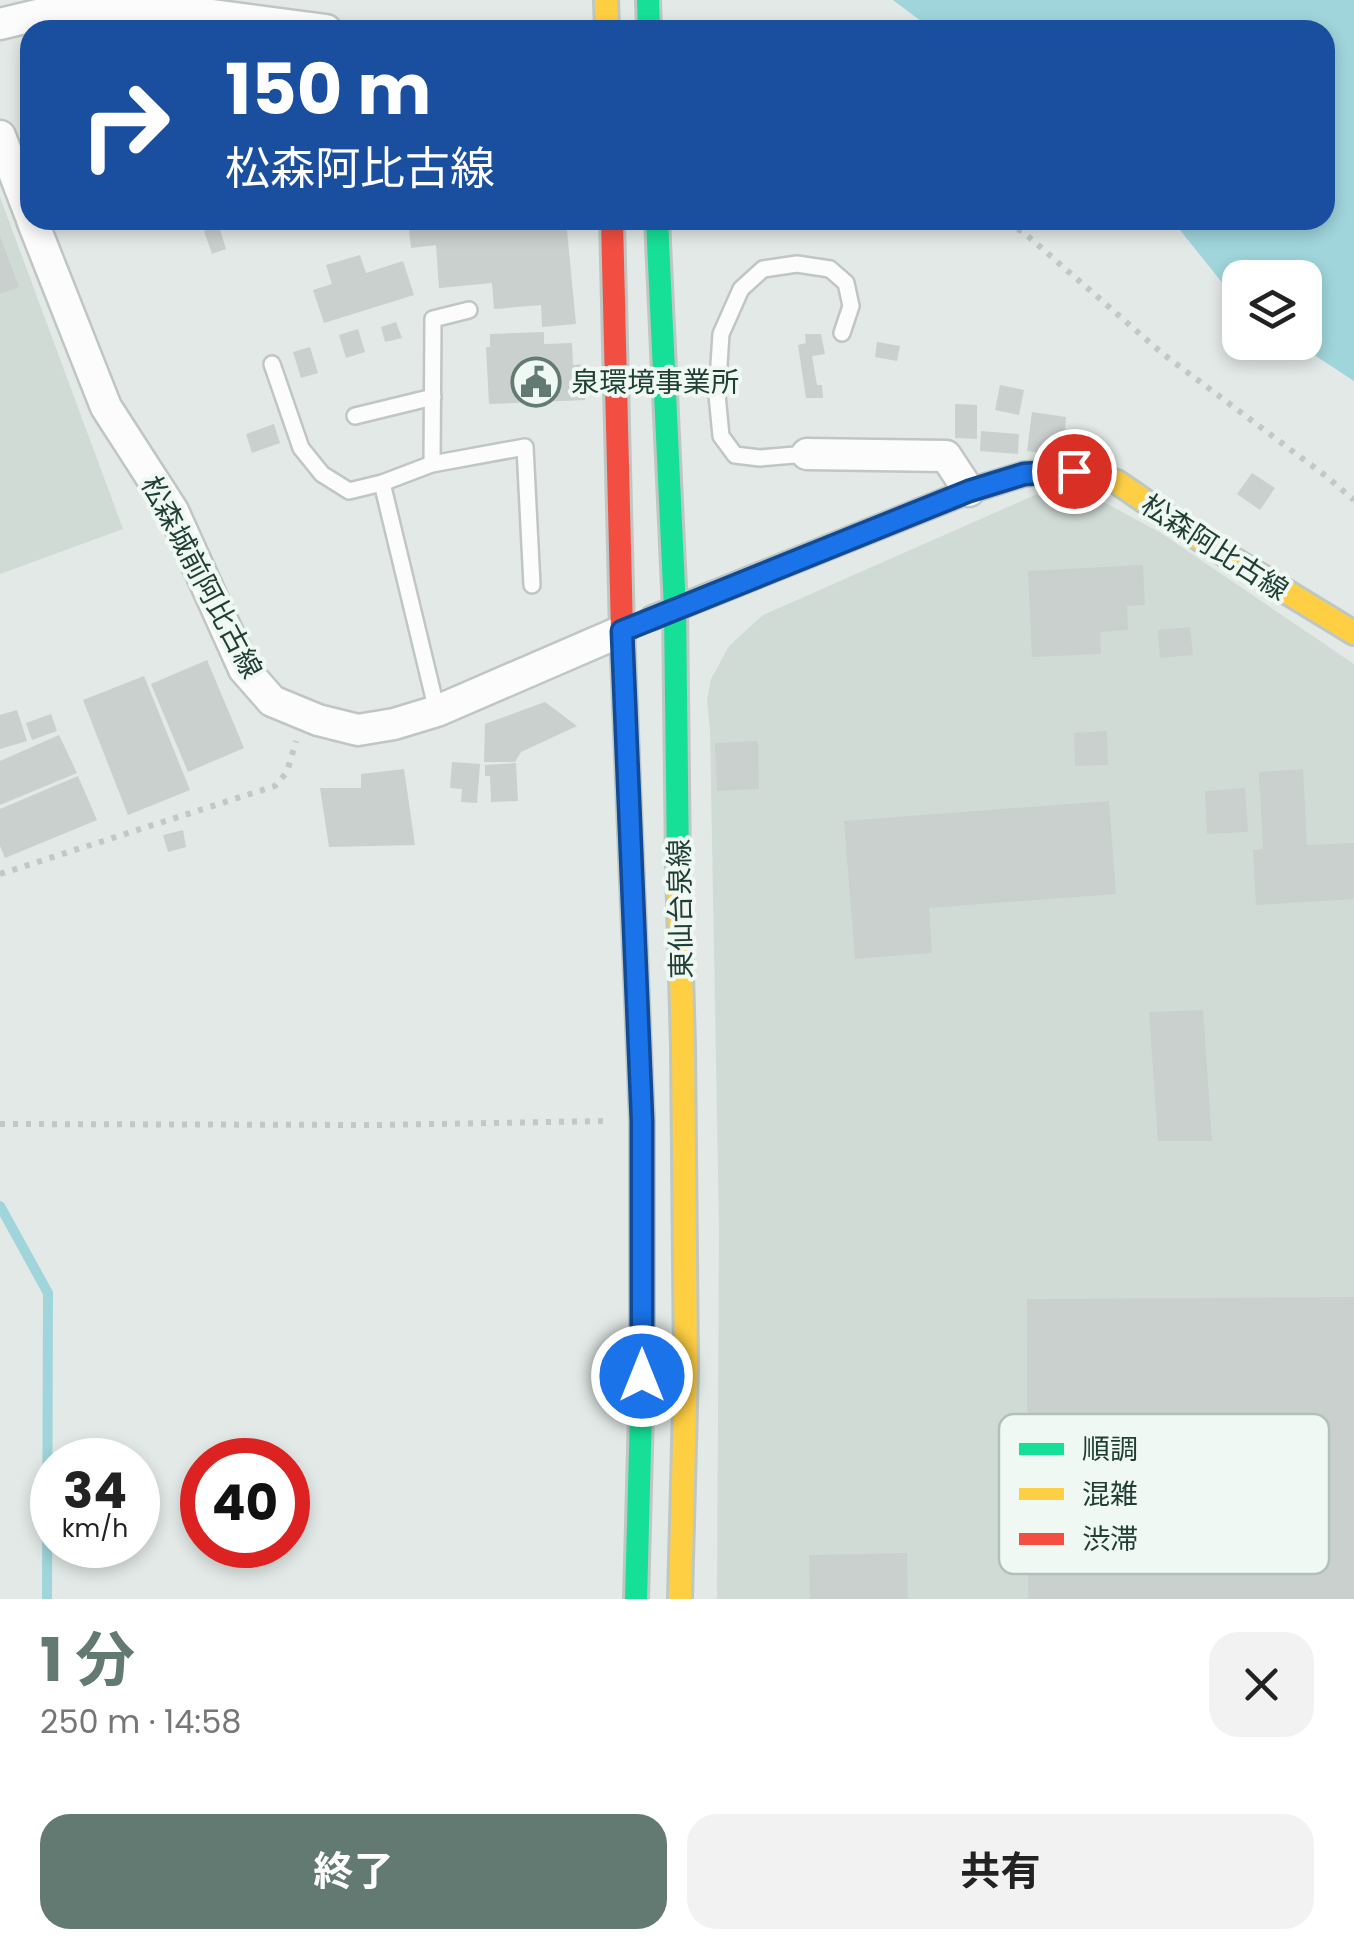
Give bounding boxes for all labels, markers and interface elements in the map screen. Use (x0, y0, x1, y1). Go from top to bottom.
text: 150 m (225, 40, 431, 139)
icon: right (60, 60, 190, 190)
text: 松森阿比古線 (225, 137, 495, 200)
map controls (1222, 260, 1322, 360)
button: layers (1222, 260, 1322, 360)
public building icon: 泉環境事業所 (510, 356, 562, 408)
place label: 泉環境事業所 (571, 363, 739, 402)
pin (1032, 429, 1117, 514)
icon: arrive (1047, 444, 1102, 499)
street label: 松森城前阿比古線 (132, 469, 271, 685)
street label: 松森阿比古線 (1134, 485, 1296, 610)
street label: 東仙台泉線 (660, 839, 701, 979)
position arrow (590, 1324, 694, 1428)
legend (999, 1414, 1329, 1574)
text: 順調 (1082, 1430, 1138, 1469)
speed limit sign: 40 (180, 1438, 310, 1568)
text: 34 (63, 1455, 127, 1526)
text: 混雑 (1082, 1475, 1138, 1514)
text: km/h (62, 1511, 128, 1546)
text: 渋滞 (1082, 1520, 1138, 1559)
text: 1 分 (40, 1618, 135, 1702)
button: close (1209, 1632, 1314, 1737)
text: 250 m · 14:58 (40, 1699, 241, 1744)
button: 終了 (40, 1814, 667, 1929)
button: 共有 (687, 1814, 1314, 1929)

